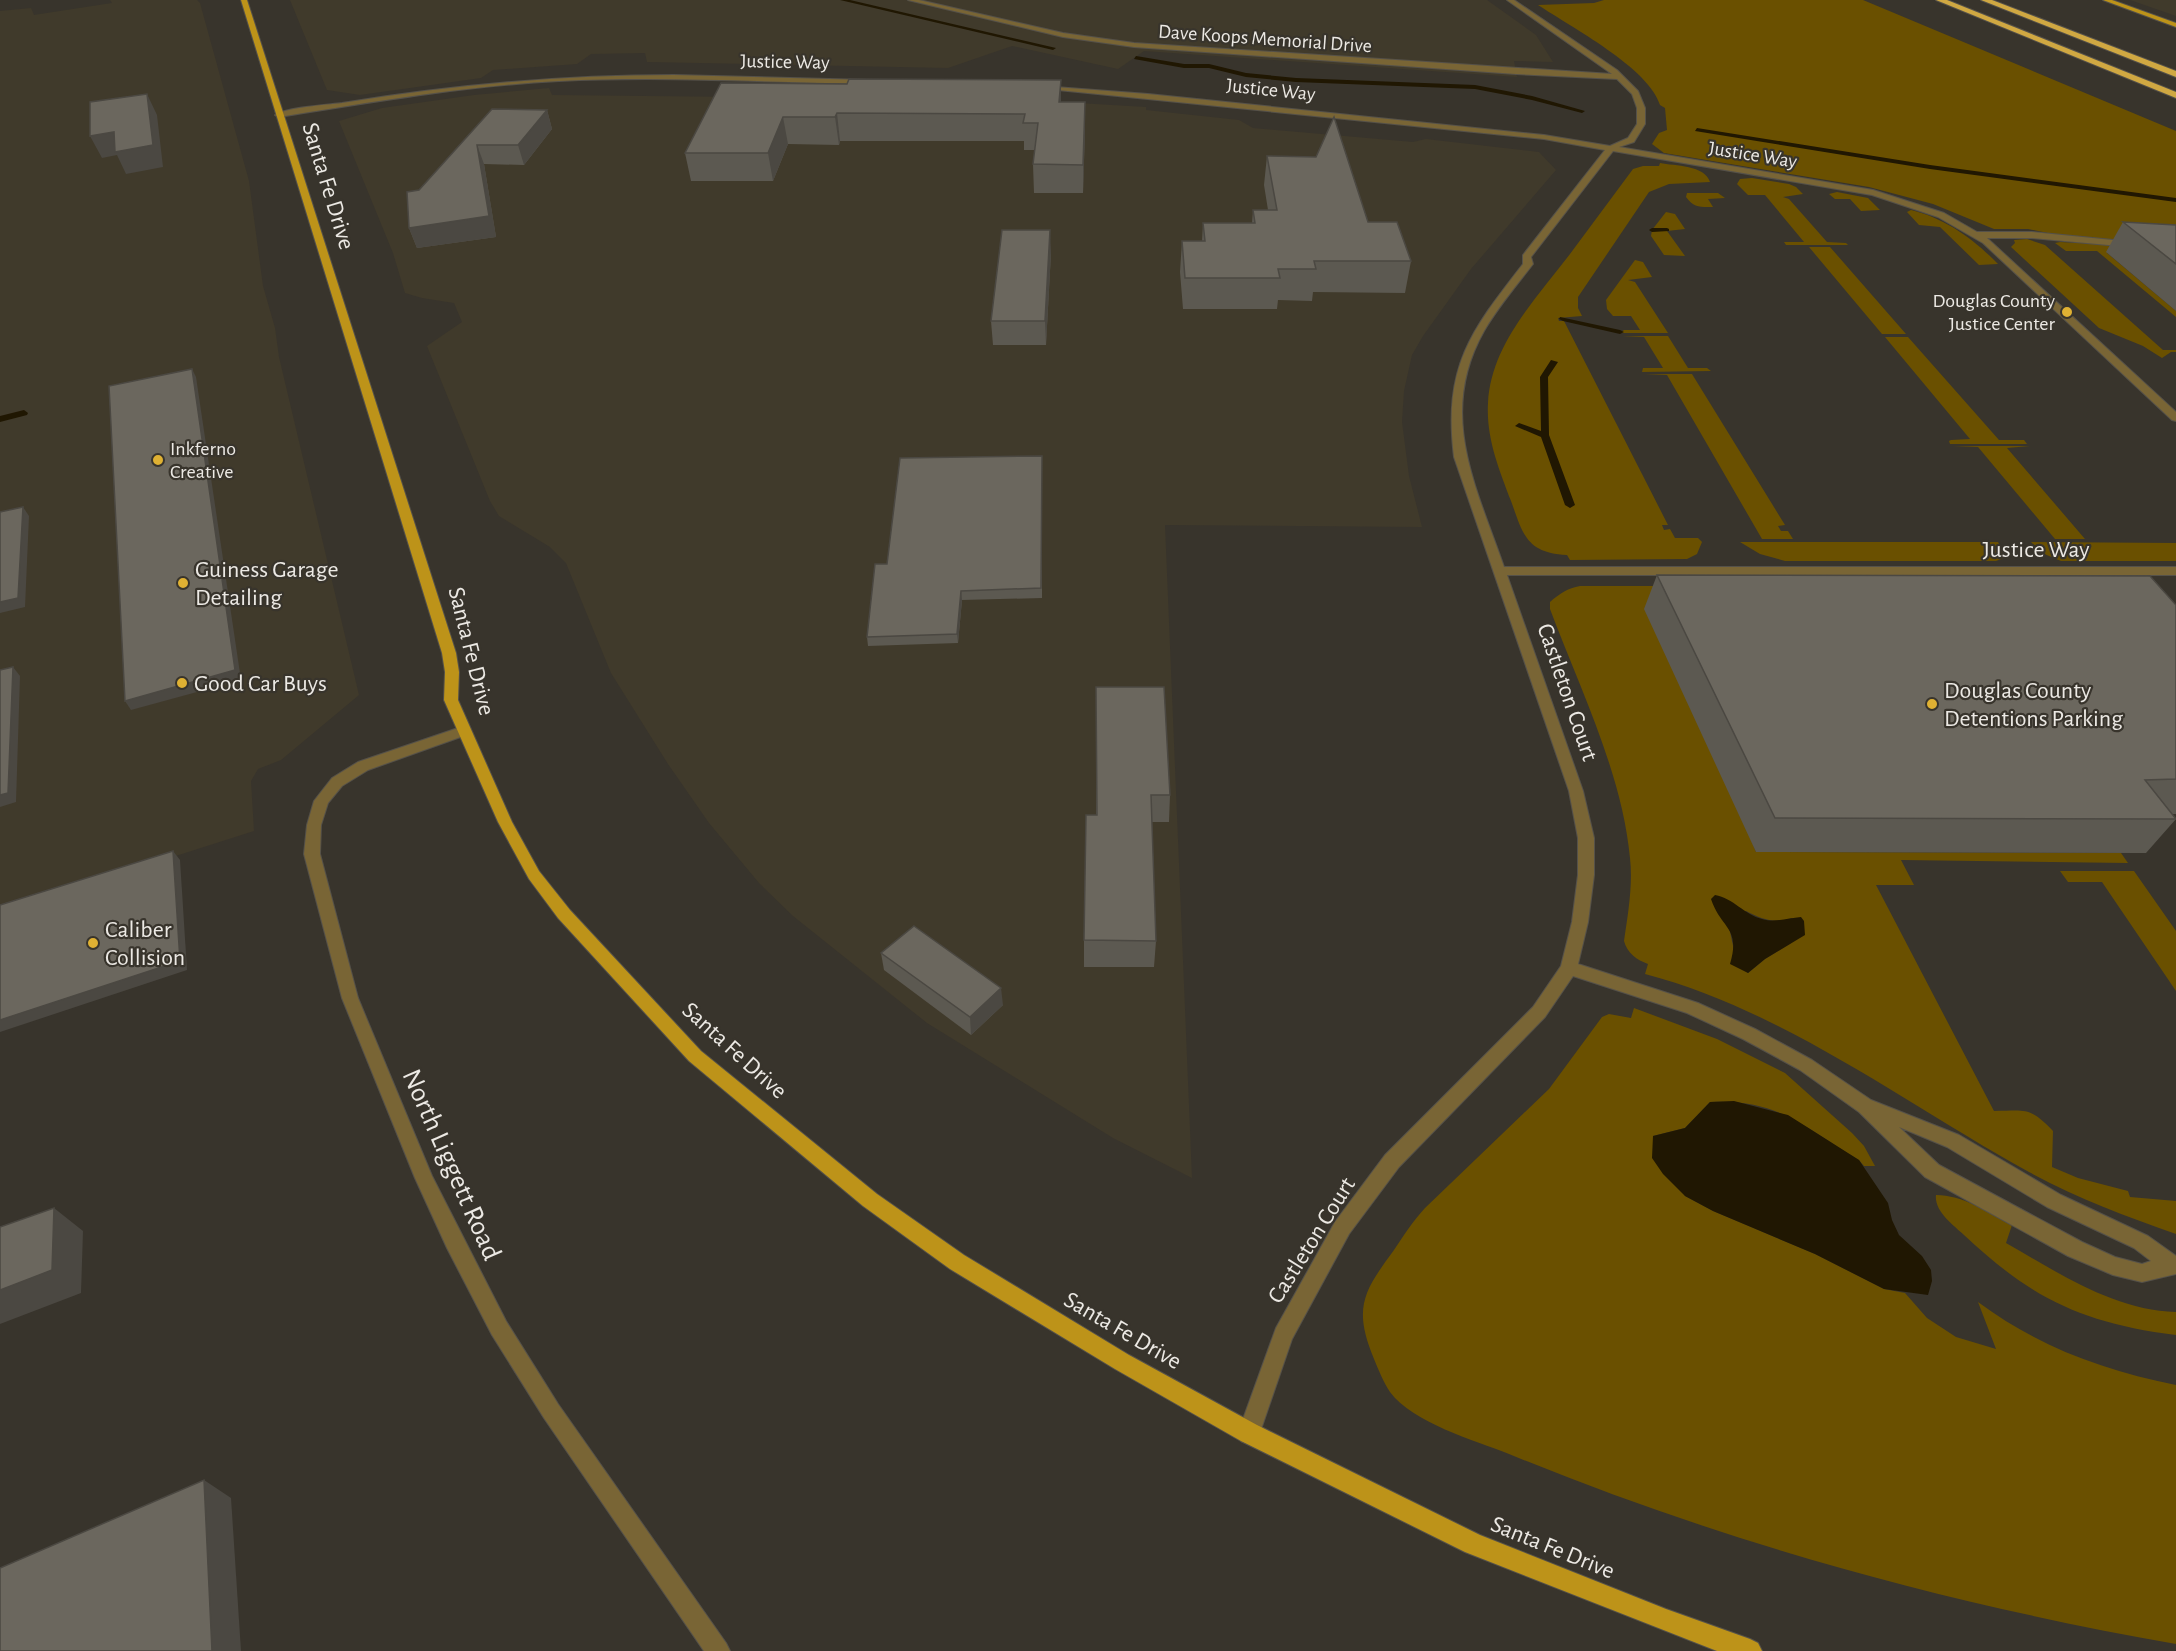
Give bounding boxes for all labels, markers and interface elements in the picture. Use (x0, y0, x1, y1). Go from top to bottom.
street label: Dave Koops Memorial Drive (1157, 22, 1372, 56)
street label: Justice Way (740, 51, 830, 73)
street label: Justice Way (1225, 75, 1317, 105)
street label: Santa Fe Drive (297, 120, 359, 253)
street label: Justice Way (1707, 138, 1799, 172)
place label: Douglas County Justice Center (1932, 291, 2056, 334)
marker: Douglas County Justice Center (2060, 305, 2074, 319)
place label: Inkferno Creative (170, 439, 236, 482)
marker: Inkferno Creative (151, 453, 165, 467)
street label: Justice Way (1982, 538, 2090, 562)
place label: Guiness Garage Detailing (195, 558, 339, 610)
marker: Guiness Garage Detailing (176, 576, 190, 590)
street label: Santa Fe Drive (444, 585, 499, 718)
street label: Castleton Court (1532, 621, 1602, 764)
place label: Good Car Buys (194, 672, 327, 696)
marker: Good Car Buys (175, 676, 189, 690)
place label: Douglas County Detentions Parking (1944, 679, 2123, 731)
marker: Douglas County Detentions Parking (1925, 697, 1939, 711)
place label: Caliber Collision (105, 918, 185, 970)
marker: Caliber Collision (86, 936, 100, 950)
street label: Santa Fe Drive (678, 998, 791, 1104)
street label: North Liggett Road (396, 1065, 506, 1265)
street label: Castleton Court (1264, 1173, 1360, 1308)
street label: Santa Fe Drive (1060, 1288, 1185, 1374)
street label: Santa Fe Drive (1487, 1512, 1618, 1584)

